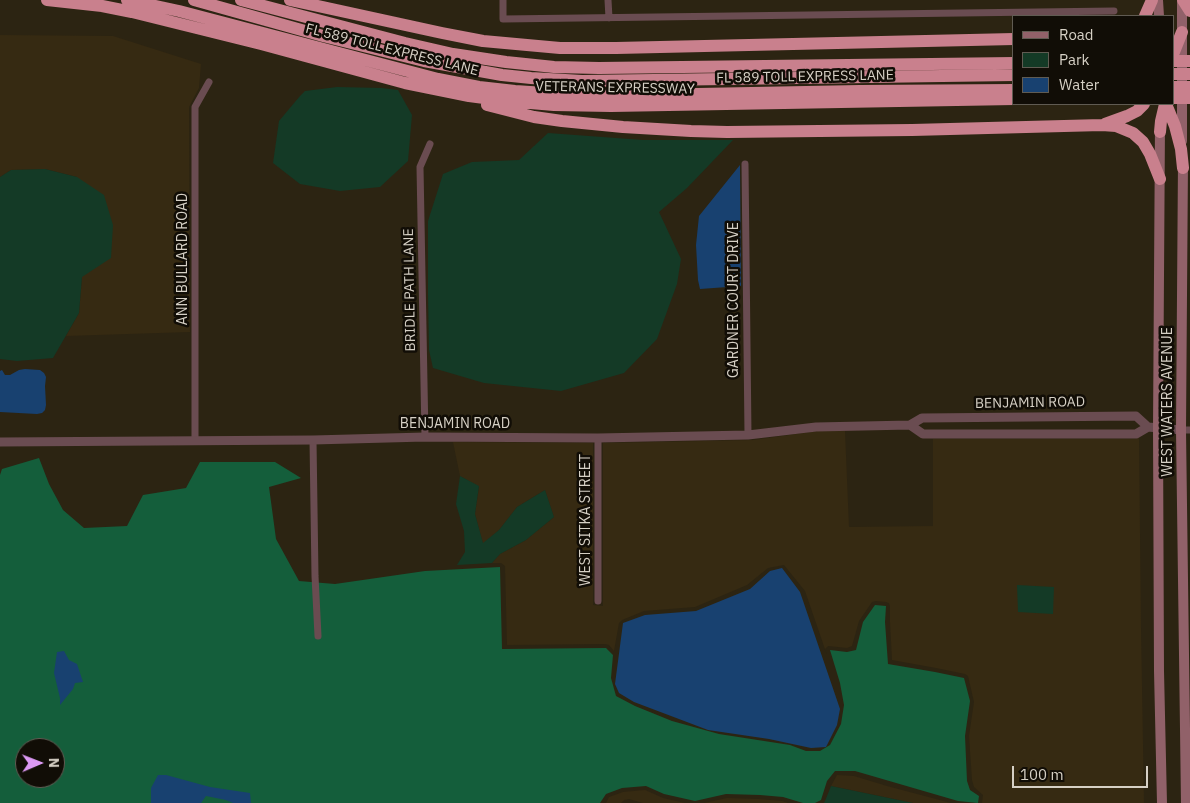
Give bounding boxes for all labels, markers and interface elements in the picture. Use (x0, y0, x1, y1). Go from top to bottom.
legend (1012, 15, 1175, 105)
street label: FL 589 TOLL EXPRESS LANE (304, 20, 480, 80)
text: Road (1059, 25, 1094, 44)
text: Park (1059, 50, 1089, 69)
street label: FL 589 TOLL EXPRESS LANE (716, 67, 894, 87)
text: Water (1059, 75, 1099, 94)
street label: VETERANS EXPRESSWAY (535, 78, 695, 98)
street label: ANN BULLARD ROAD (175, 193, 191, 325)
street label: GARDNER COURT DRIVE (726, 222, 742, 378)
street label: BRIDLE PATH LANE (401, 228, 419, 352)
street label: WEST WATERS AVENUE (1160, 327, 1176, 477)
street label: BENJAMIN ROAD (975, 394, 1085, 412)
street label: BENJAMIN ROAD (400, 416, 510, 432)
street label: WEST SITKA STREET (578, 454, 594, 586)
north arrow (15, 738, 65, 788)
scale bar (1015, 756, 1151, 788)
text: N (45, 758, 63, 768)
text: 100 m (1020, 765, 1064, 784)

